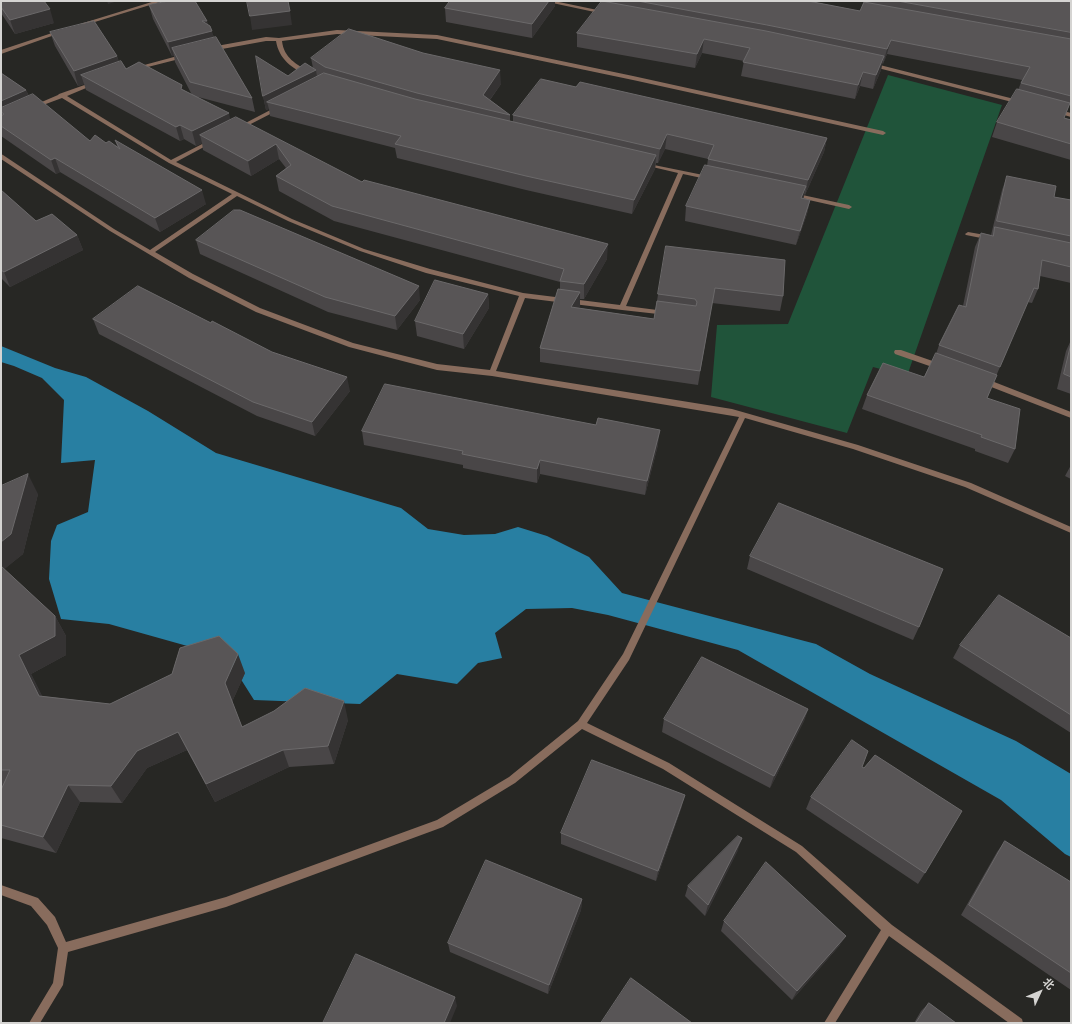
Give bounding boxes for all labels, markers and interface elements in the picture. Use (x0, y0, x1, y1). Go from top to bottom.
north arrow (1020, 972, 1060, 1012)
text: 北 (1040, 975, 1057, 992)

